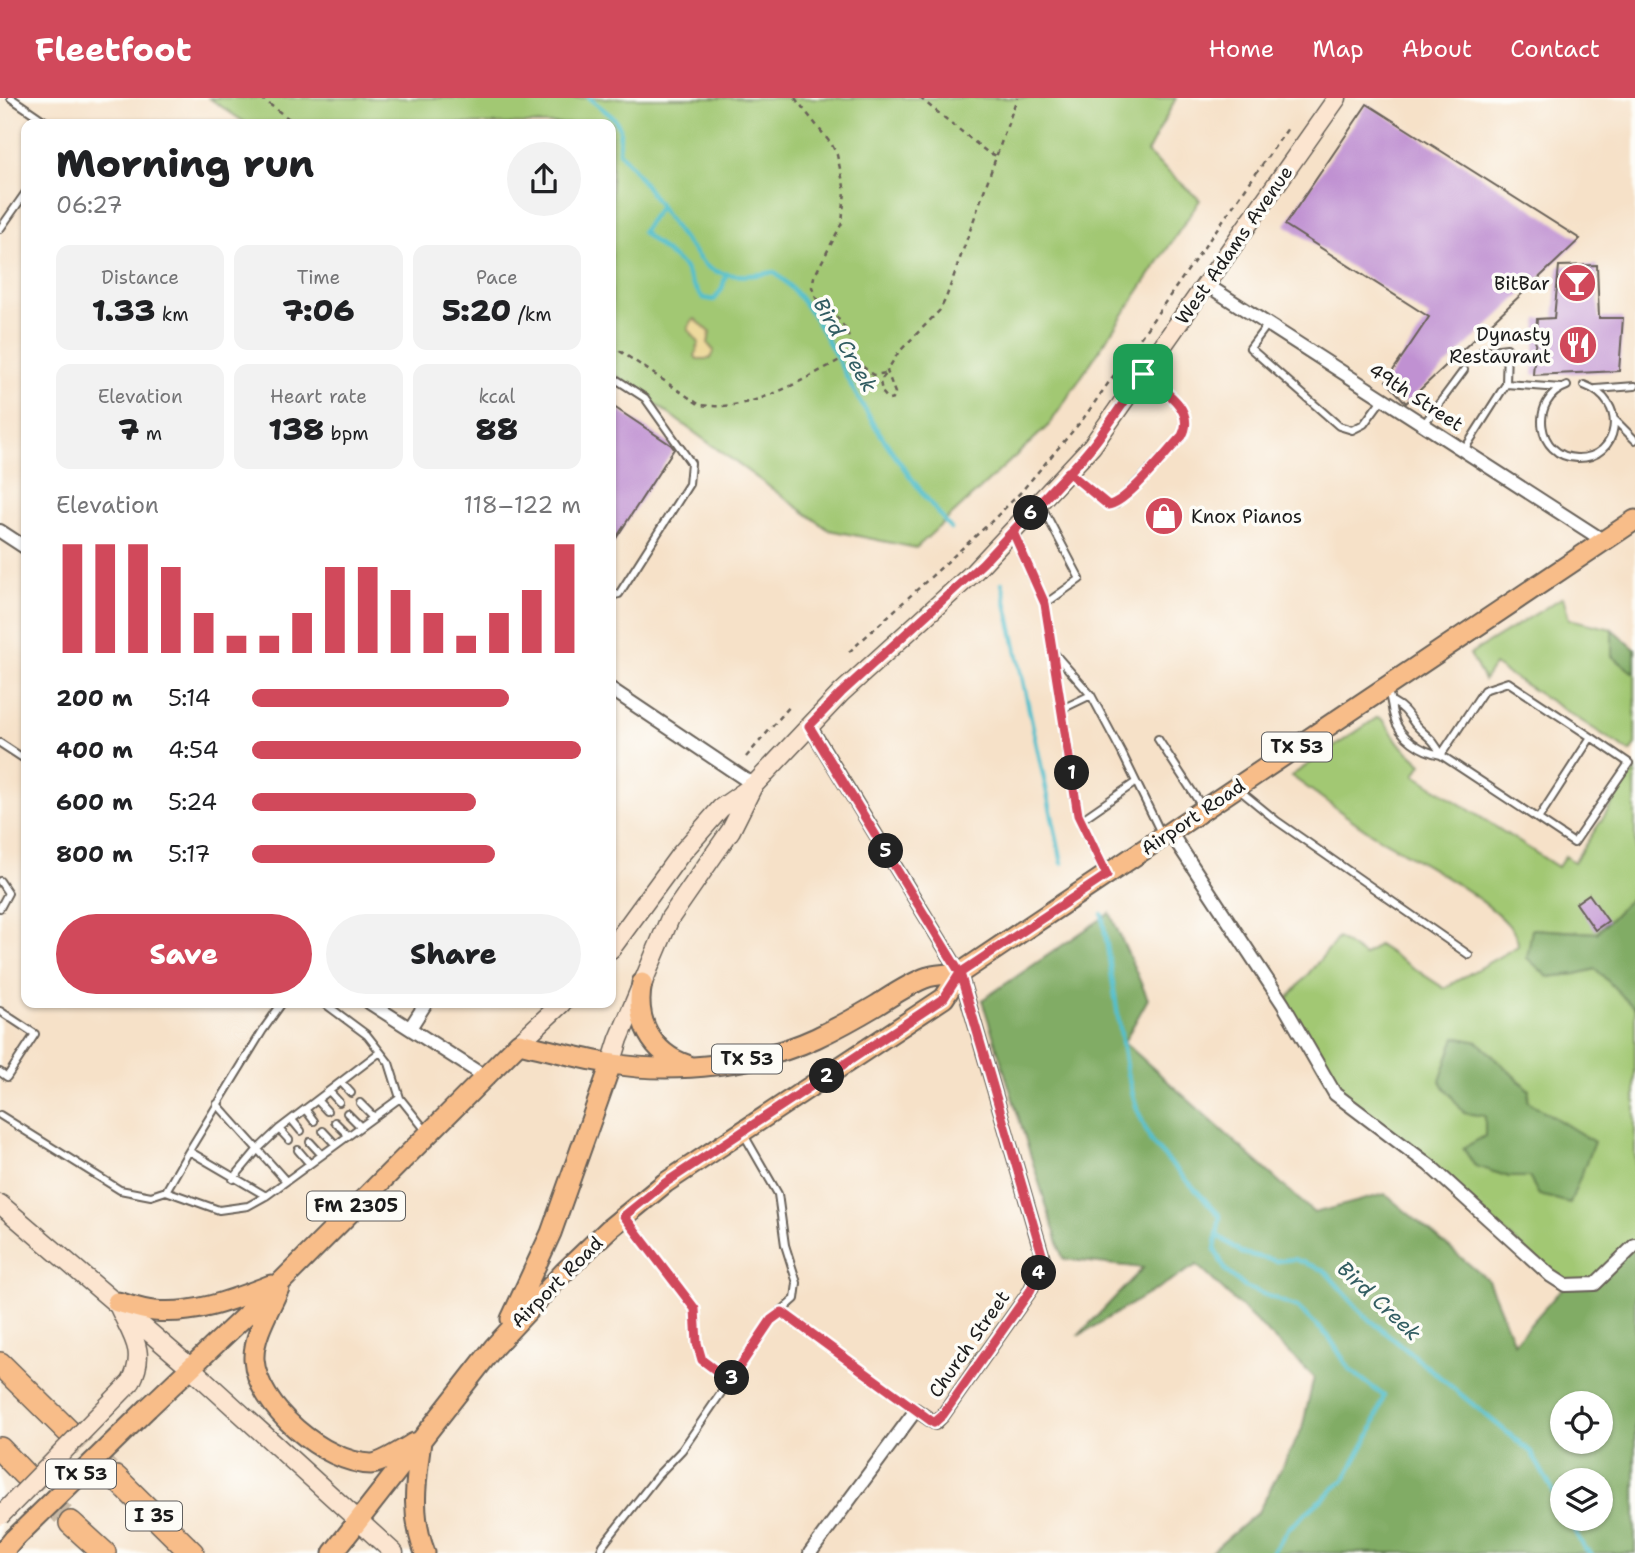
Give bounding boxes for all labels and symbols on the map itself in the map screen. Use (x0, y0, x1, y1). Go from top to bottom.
street label: West Adams Avenue (1170, 161, 1298, 329)
bar icon: BitBar (1556, 262, 1598, 304)
place label: BitBar (1494, 271, 1550, 296)
water label: Bird Creek (807, 292, 883, 398)
place label: Dynasty Restaurant (1449, 322, 1551, 369)
restaurant icon: Dynasty Restaurant (1557, 324, 1599, 366)
pin (1113, 344, 1173, 404)
street label: 49th Street (1364, 357, 1468, 437)
shop icon: Knox Pianos (1143, 495, 1185, 537)
pin: 6 (1014, 496, 1048, 530)
place label: Knox Pianos (1191, 504, 1302, 529)
road number: TX 53 (1262, 732, 1332, 762)
pin: 1 (1054, 756, 1090, 790)
street label: Airport Road (1136, 773, 1250, 861)
pin: 5 (868, 834, 903, 868)
road number: TX 53 (712, 1044, 782, 1074)
pin: 2 (810, 1058, 844, 1094)
road number: FM 2305 (307, 1191, 405, 1220)
street label: Airport Road (506, 1231, 608, 1333)
water label: Bird Creek (1331, 1255, 1427, 1347)
pin: 4 (1021, 1256, 1056, 1290)
street label: Church Street (923, 1286, 1015, 1402)
pin: 3 (714, 1360, 750, 1396)
road number: TX 53 (46, 1460, 116, 1489)
road number: I 35 (126, 1502, 182, 1531)

